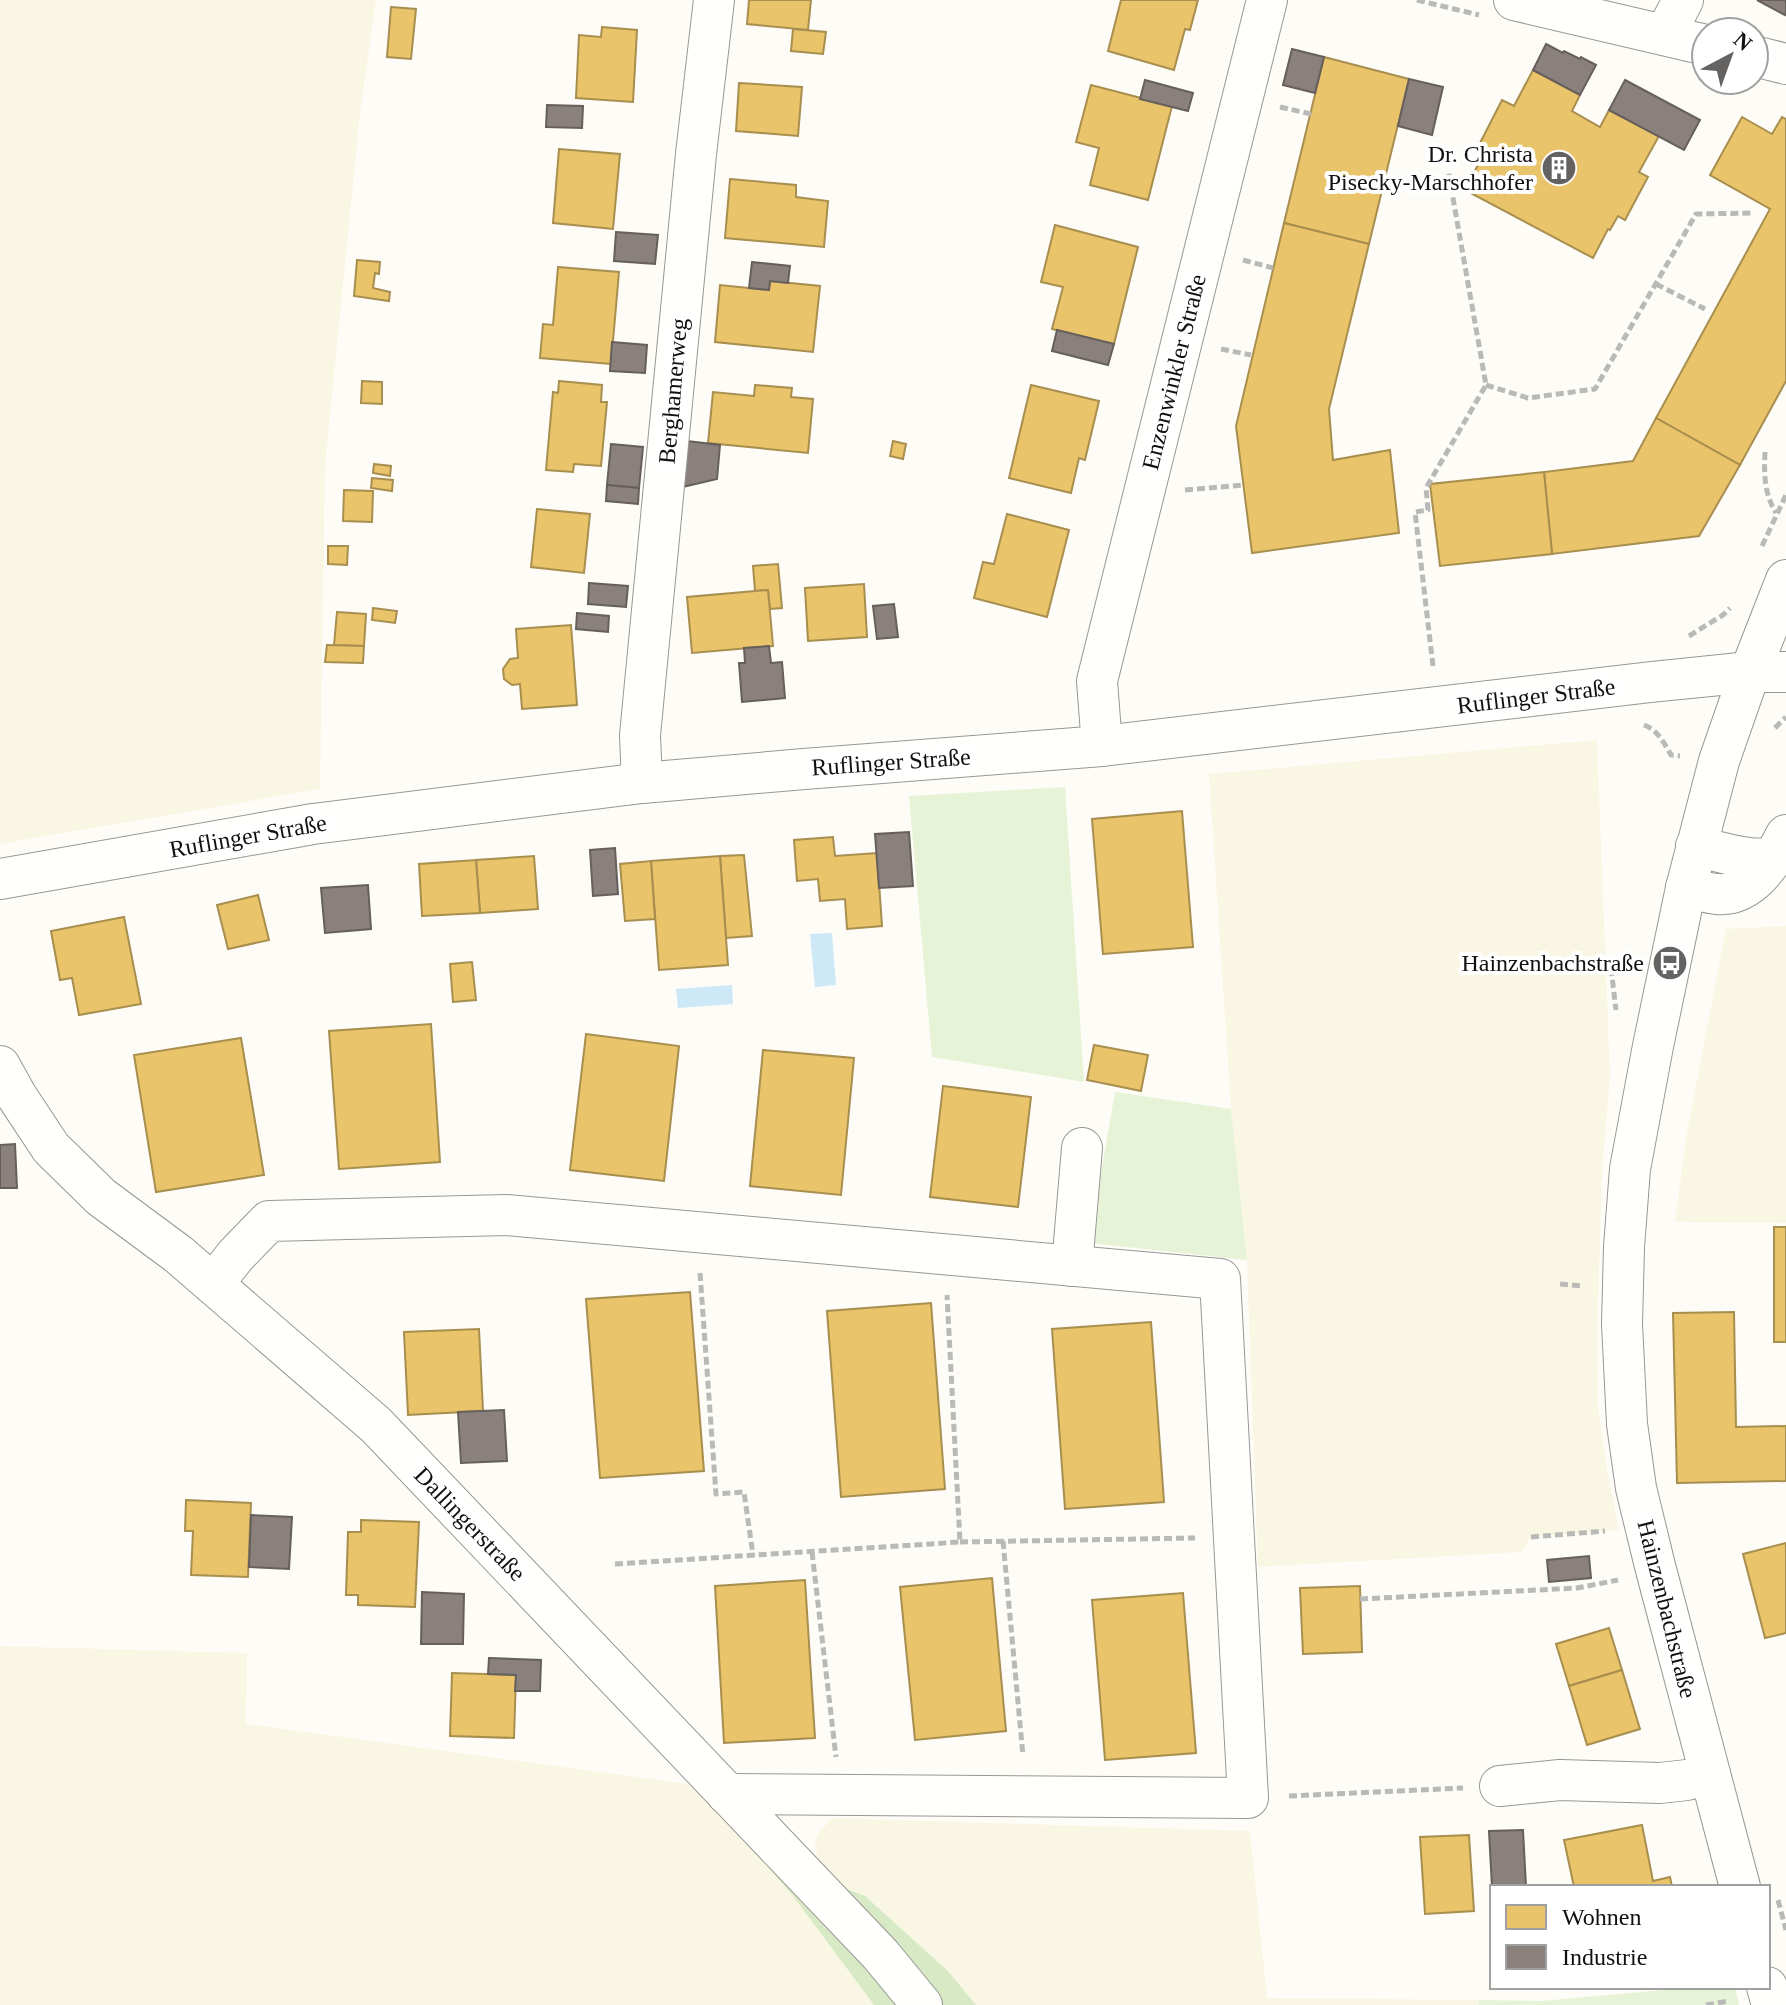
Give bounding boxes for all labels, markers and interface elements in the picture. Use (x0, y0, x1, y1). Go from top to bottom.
north arrow (1690, 16, 1770, 96)
text: N (1729, 27, 1757, 56)
place label: Dr. Christa Pisecky-Marschhofer (1328, 141, 1533, 195)
building icon: Dr. Christa Pisecky-Marschhofer (1540, 149, 1578, 187)
street label: Enzenwinkler Straße (1137, 272, 1211, 472)
street label: Berghamerweg (654, 317, 692, 465)
street label: Ruflinger Straße (1455, 673, 1617, 719)
street label: Ruflinger Straße (811, 743, 971, 781)
street label: Ruflinger Straße (167, 809, 329, 863)
bus stop icon: Hainzenbachstraße (1651, 944, 1689, 982)
place label: Hainzenbachstraße (1461, 950, 1644, 976)
street label: Dallingerstraße (409, 1462, 531, 1586)
street label: Hainzenbachstraße (1632, 1517, 1702, 1701)
legend (1490, 1885, 1770, 1989)
text: Wohnen (1562, 1904, 1641, 1930)
text: Industrie (1562, 1944, 1647, 1970)

